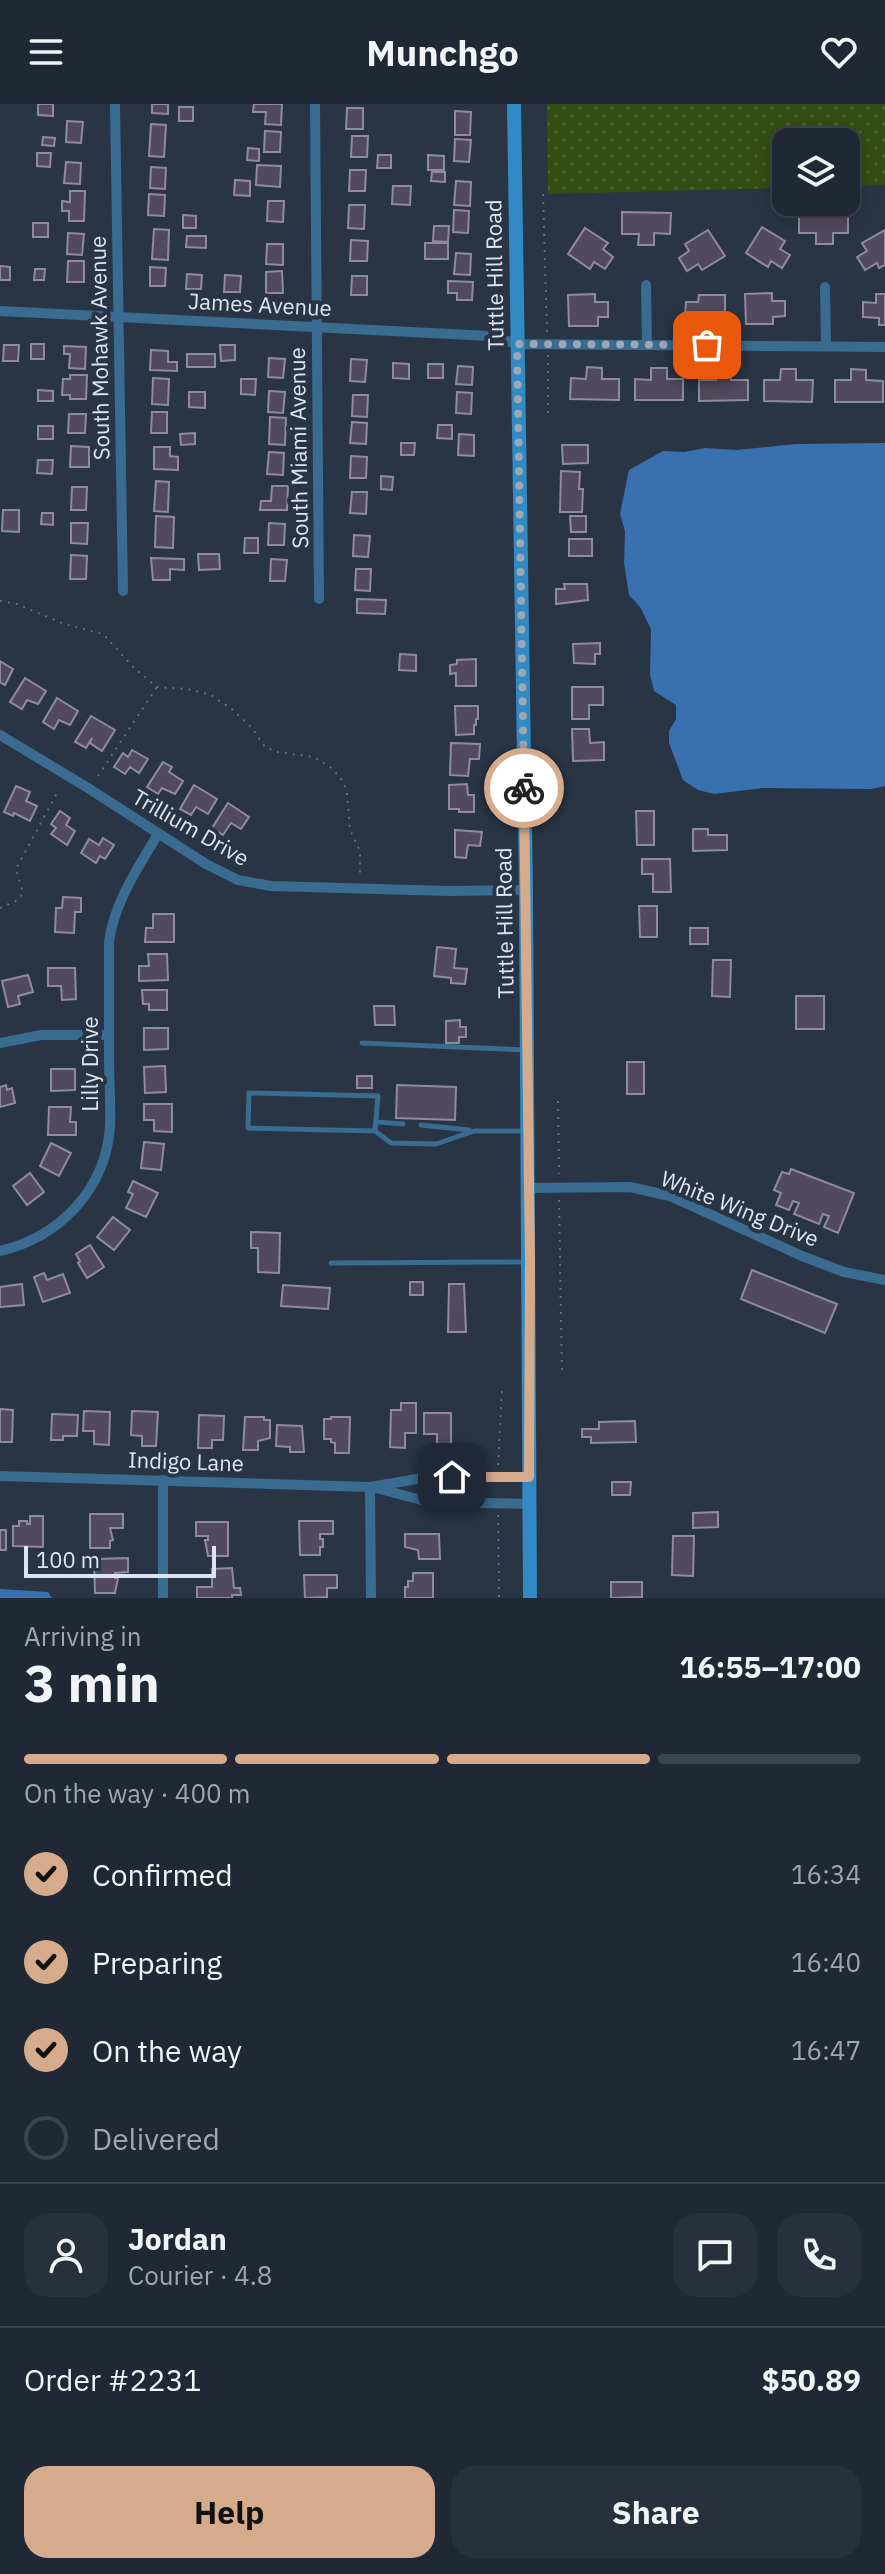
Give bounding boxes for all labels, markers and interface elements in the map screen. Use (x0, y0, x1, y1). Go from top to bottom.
text: Munchgo (366, 29, 519, 76)
icon: menu (24, 30, 68, 74)
icon: heart (817, 30, 861, 74)
map controls (772, 128, 860, 216)
button: layers (772, 128, 860, 216)
street label: Tuttle Hill Road (478, 199, 510, 351)
street label: South Mohawk Avenue (83, 236, 115, 460)
street label: James Avenue (188, 286, 332, 322)
pin (673, 311, 741, 379)
icon: bag (685, 323, 729, 367)
street label: South Miami Avenue (282, 347, 314, 549)
courier (484, 748, 564, 828)
icon: bike (502, 766, 546, 810)
street label: Trillium Drive (127, 782, 255, 872)
street label: Tuttle Hill Road (488, 847, 520, 999)
street label: Lilly Drive (75, 1016, 104, 1112)
street label: White Wing Drive (657, 1163, 823, 1253)
pin (418, 1443, 486, 1511)
street label: Indigo Lane (128, 1444, 244, 1478)
icon: home (430, 1455, 474, 1499)
scale bar (24, 1542, 216, 1578)
text: 100 m (36, 1545, 100, 1574)
text: Arriving in (24, 1619, 141, 1653)
text: 16:55–17:00 (680, 1647, 861, 1686)
text: 3 min (24, 1649, 160, 1716)
text: On the way · 400 m (24, 1776, 250, 1810)
icon: check (24, 1852, 68, 1896)
text: Confirmed (92, 1855, 233, 1894)
text: 16:34 (791, 1857, 861, 1891)
icon: check (24, 1940, 68, 1984)
text: Preparing (92, 1943, 222, 1982)
text: 16:40 (791, 1945, 861, 1979)
icon: check (24, 2028, 68, 2072)
text: On the way (92, 2031, 242, 2070)
text: 16:47 (791, 2033, 861, 2067)
text: Delivered (92, 2119, 220, 2158)
button: person (24, 2213, 108, 2297)
button: chat (673, 2213, 757, 2297)
button: phone (777, 2213, 861, 2297)
text: Jordan (128, 2219, 227, 2258)
text: Courier · 4.8 (128, 2258, 272, 2292)
text: Order #2231 (24, 2360, 201, 2399)
text: $50.89 (762, 2360, 861, 2399)
button: Help (24, 2466, 435, 2558)
button: Share (451, 2466, 861, 2558)

